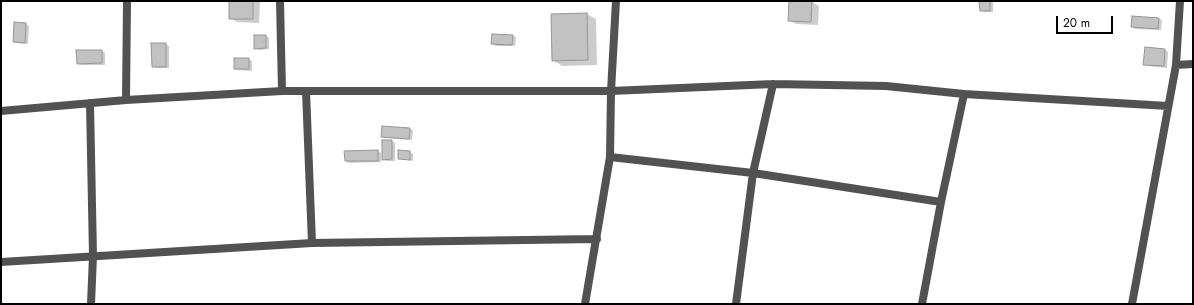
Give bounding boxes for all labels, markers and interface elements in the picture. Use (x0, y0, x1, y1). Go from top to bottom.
scale bar (1058, 8, 1115, 34)
text: 20 m (1063, 14, 1090, 32)

